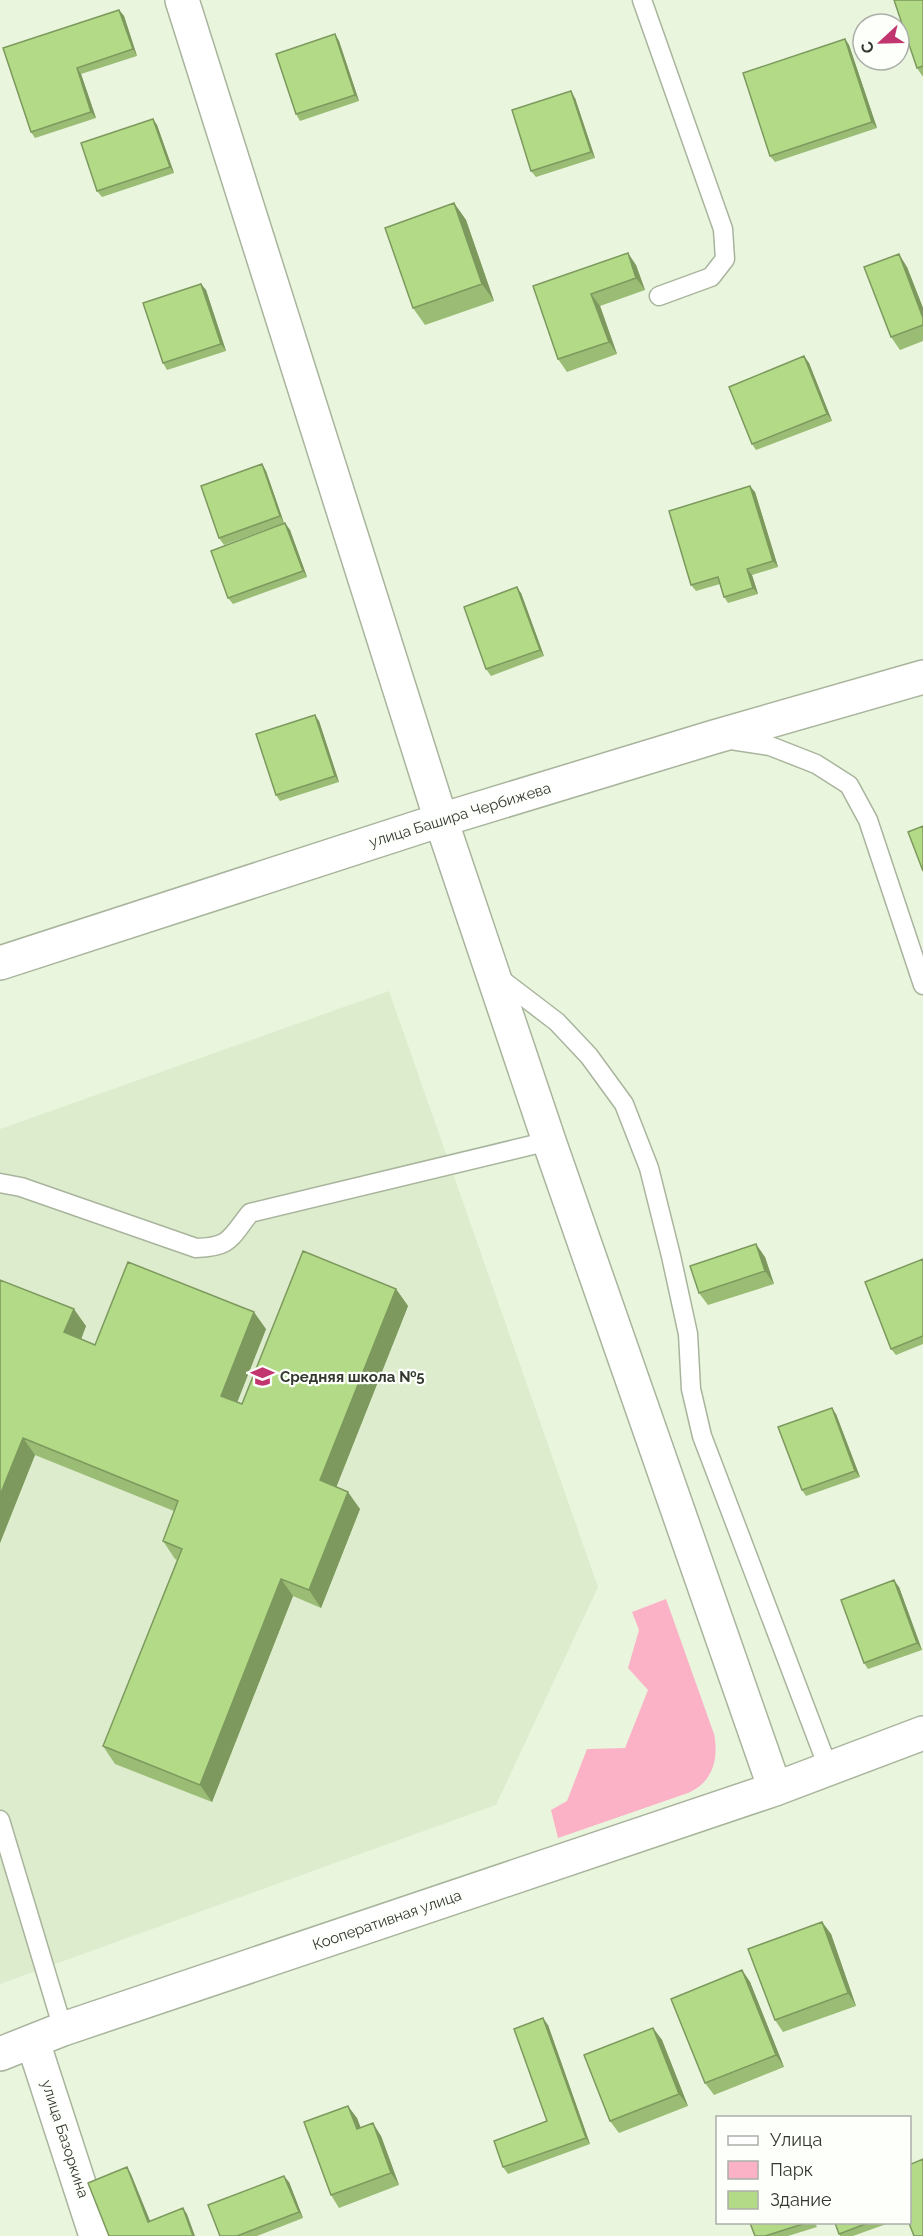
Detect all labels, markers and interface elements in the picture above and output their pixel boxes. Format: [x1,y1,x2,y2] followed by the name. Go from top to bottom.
[851,12,911,72] north arrow
[857,39,878,56] text: С
[367,779,553,851] street label: улица Башира Чербижева
[249,1364,275,1390] school or university icon: Средняя школа №5
[280,1368,425,1386] place label: Средняя школа №5
[310,1886,464,1954] street label: Кооперативная улица
[37,2078,93,2200] street label: улица Базоркина
[716,2116,911,2224] legend
[770,2129,822,2150] text: Улица
[770,2159,813,2180] text: Парк
[770,2189,832,2210] text: Здание

